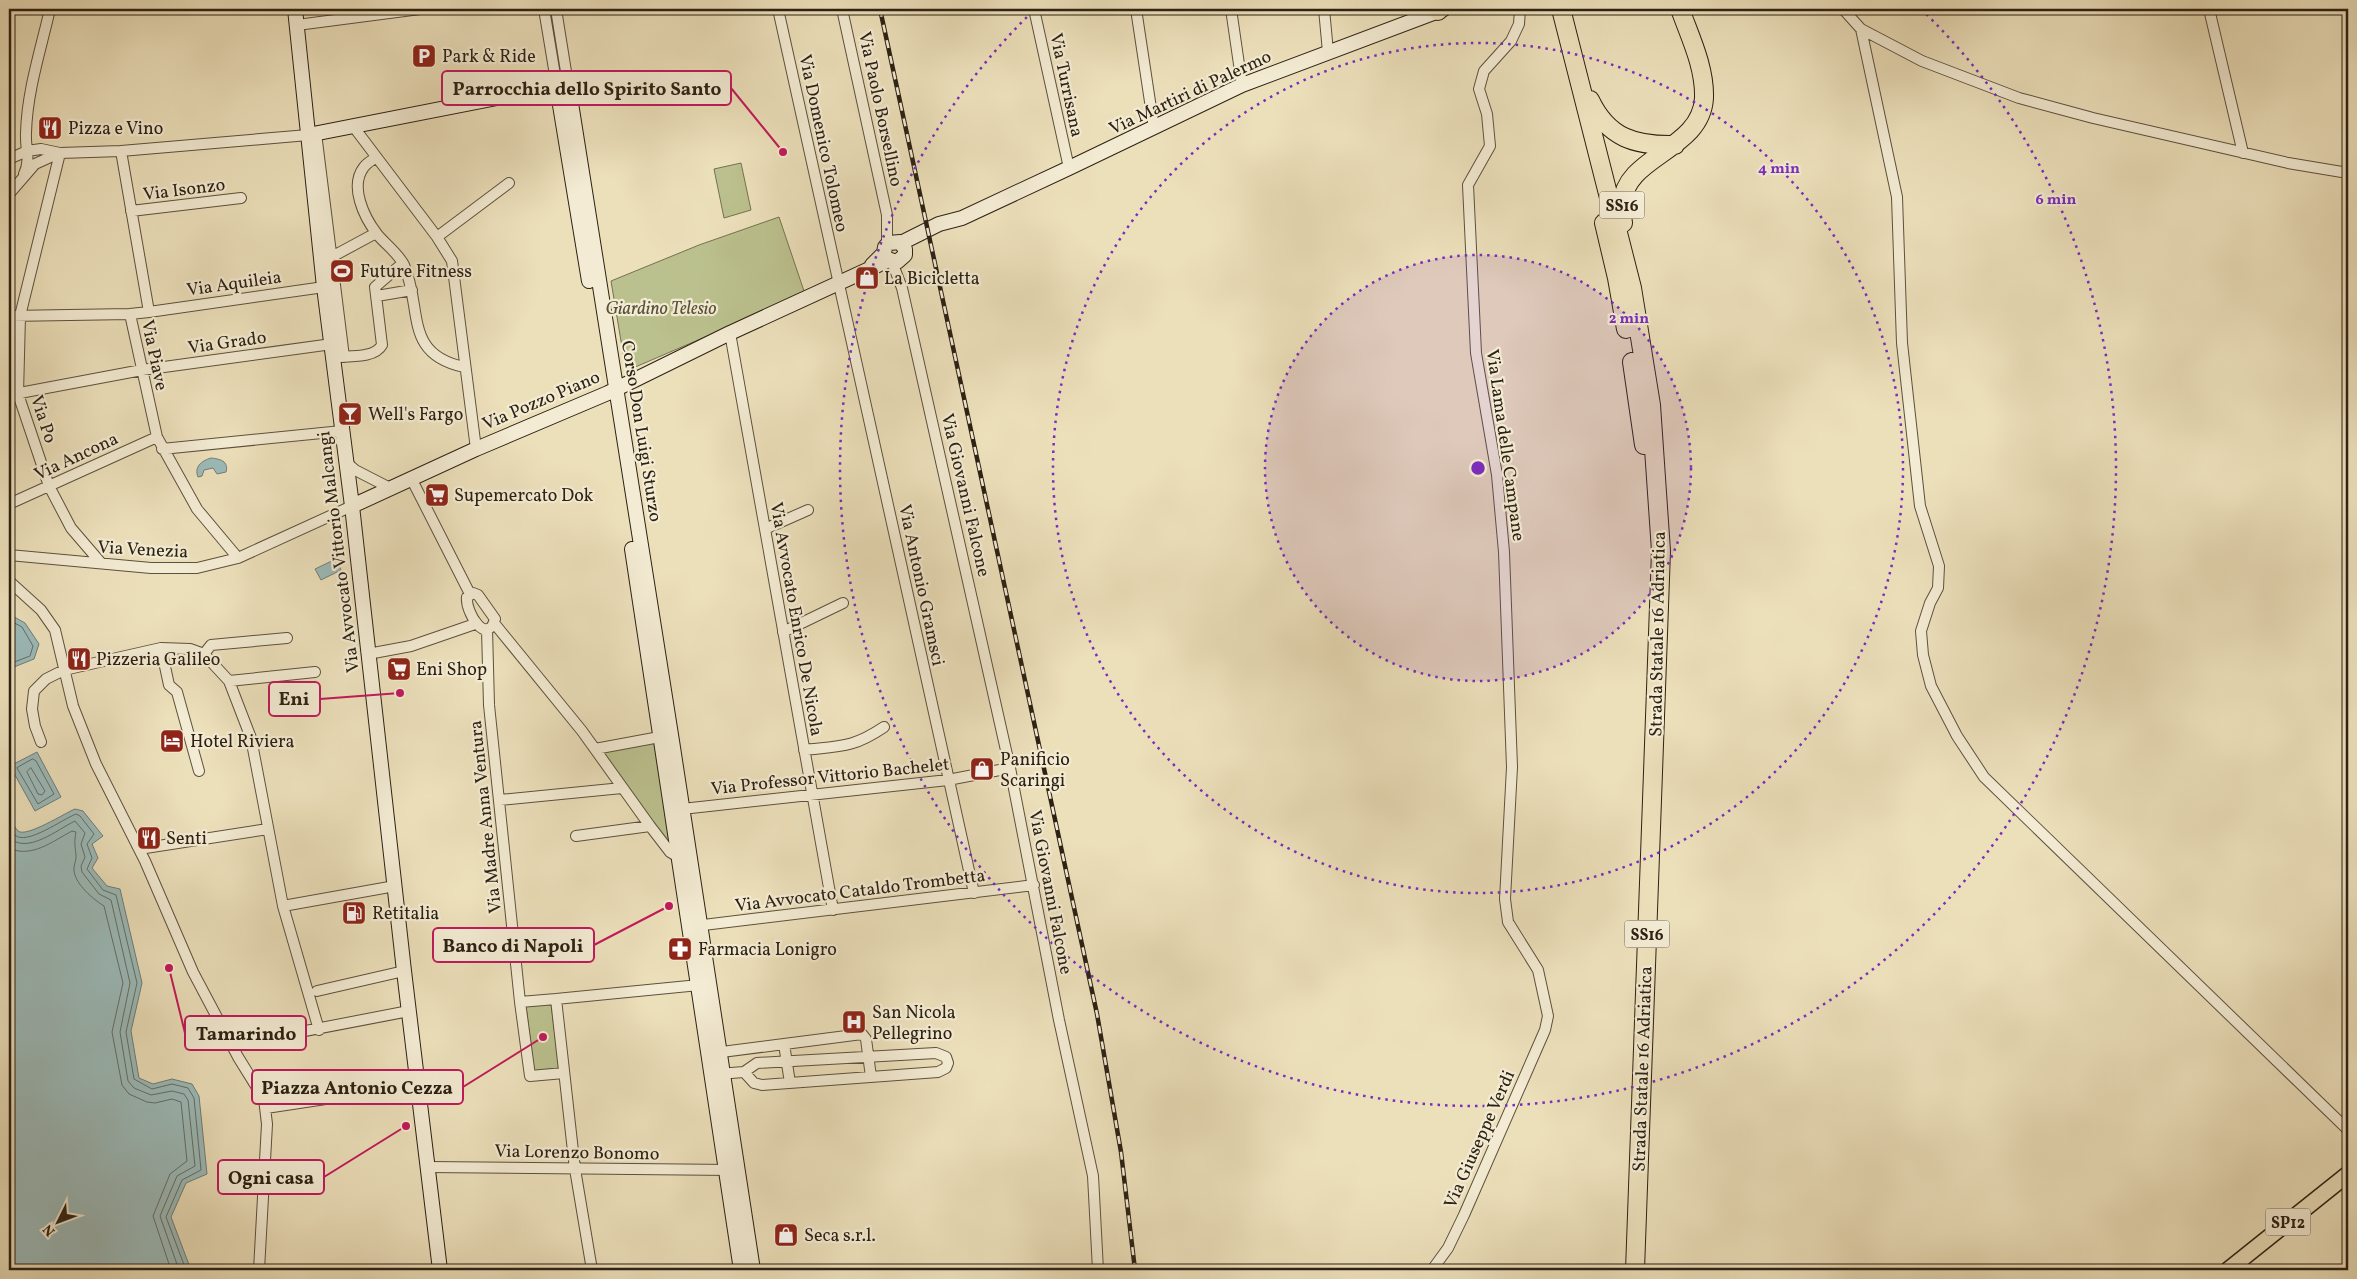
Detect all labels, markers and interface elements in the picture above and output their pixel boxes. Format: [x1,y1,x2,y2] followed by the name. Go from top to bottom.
[851,29,908,189] street label: Via Paolo Borsellino
[1042,31,1089,140] street label: Via Turrisana
[411,43,437,69] parking icon: Park & Ride
[442,45,536,70] place label: Park & Ride
[1105,45,1276,142] street label: Via Martiri di Palermo
[791,52,854,234] street label: Via Domenico Tolomeo
[442,71,731,105] callout: Parrocchia dello Spirito Santo
[453,77,722,103] text: Parrocchia dello Spirito Santo
[37,115,63,141] restaurant icon: Pizza e Vino
[68,117,163,142] place label: Pizza e Vino
[1758,159,1800,180] text: 4 min
[142,173,227,208] street label: Via Isonzo
[2036,190,2077,211] text: 6 min
[1600,192,1644,218] road number: SS16
[329,258,355,284] sports icon: Future Fitness
[360,260,472,285] place label: Future Fitness
[185,265,283,304] street label: Via Aquileia
[854,265,880,291] shop icon: La Bicicletta
[884,267,980,292] place label: La Bicicletta
[606,297,716,322] park label: Giardino Telesio
[1609,309,1649,330] text: 2 min
[134,318,173,393] street label: Via Piave
[186,326,268,361] street label: Via Grado
[614,339,667,524] street label: Corso Don Luigi Sturzo
[1479,348,1530,543] street label: Via Lama delle Campane
[479,365,604,437] street label: Via Pozzo Piano
[23,392,62,447] street label: Via Po
[337,401,363,427] bar icon: Well's Fargo
[368,403,463,428] place label: Well's Fargo
[934,411,995,579] street label: Via Giovanni Falcone
[30,427,123,488] street label: Via Ancona
[312,430,367,674] street label: Via Avvocato Vittorio Malcangi
[1469,459,1487,477] centre of rings
[424,482,450,508] supermarket icon: Supemercato Dok
[454,484,594,509] place label: Supemercato Dok
[763,500,828,738] street label: Via Avvocato Enrico De Nicola
[891,502,950,668] street label: Via Antonio Gramsci
[1644,531,1673,737] street label: Strada Statale 16 Adriatica
[97,536,189,565] street label: Via Venezia
[66,646,92,672] restaurant icon: Pizzeria Galileo
[96,648,220,673] place label: Pizzeria Galileo
[386,656,412,682] supermarket icon: Eni Shop
[416,658,487,683] place label: Eni Shop
[269,682,320,716] callout: Eni
[278,687,310,713] text: Eni
[464,719,509,915] street label: Via Madre Anna Ventura
[159,728,185,754] hotel icon: Hotel Riviera
[190,730,295,755] place label: Hotel Riviera
[1000,748,1070,794] place label: Panificio Scaringi
[710,753,951,802] street label: Via Professor Vittorio Bachelet
[969,756,995,782] shop icon: Panificio Scaringi
[1021,808,1078,977] street label: Via Giovanni Falcone
[136,825,162,851] restaurant icon: Senti
[166,827,207,852] place label: Senti
[734,864,987,919] street label: Via Avvocato Cataldo Trombetta
[341,900,367,926] fuel station icon: Retitalia
[372,902,439,927] place label: Retitalia
[1624,921,1670,948] road number: SS16
[433,928,594,962] callout: Banco di Napoli
[442,934,584,960] text: Banco di Napoli
[667,936,693,962] pharmacy icon: Farmacia Lonigro
[698,938,837,963] place label: Farmacia Lonigro
[1627,966,1660,1172] street label: Strada Statale 16 Adriatica
[872,1001,956,1047] place label: San Nicola Pellegrino
[841,1009,867,1035] hospital icon: San Nicola Pellegrino
[185,1016,306,1050] callout: Tamarindo
[196,1022,296,1048] text: Tamarindo
[1439,1067,1522,1213] street label: Via Giuseppe Verdi
[252,1070,463,1104] callout: Piazza Antonio Cezza
[261,1076,453,1102] text: Piazza Antonio Cezza
[494,1140,660,1167] street label: Via Lorenzo Bonomo
[218,1160,324,1194] callout: Ogni casa
[228,1166,314,1192] text: Ogni casa
[32,1196,82,1246] north arrow
[2266,1208,2310,1236] road number: SP12
[39,1220,60,1240] text: N
[773,1222,799,1248] shop icon: Seca s.r.l.
[804,1224,876,1249] place label: Seca s.r.l.

